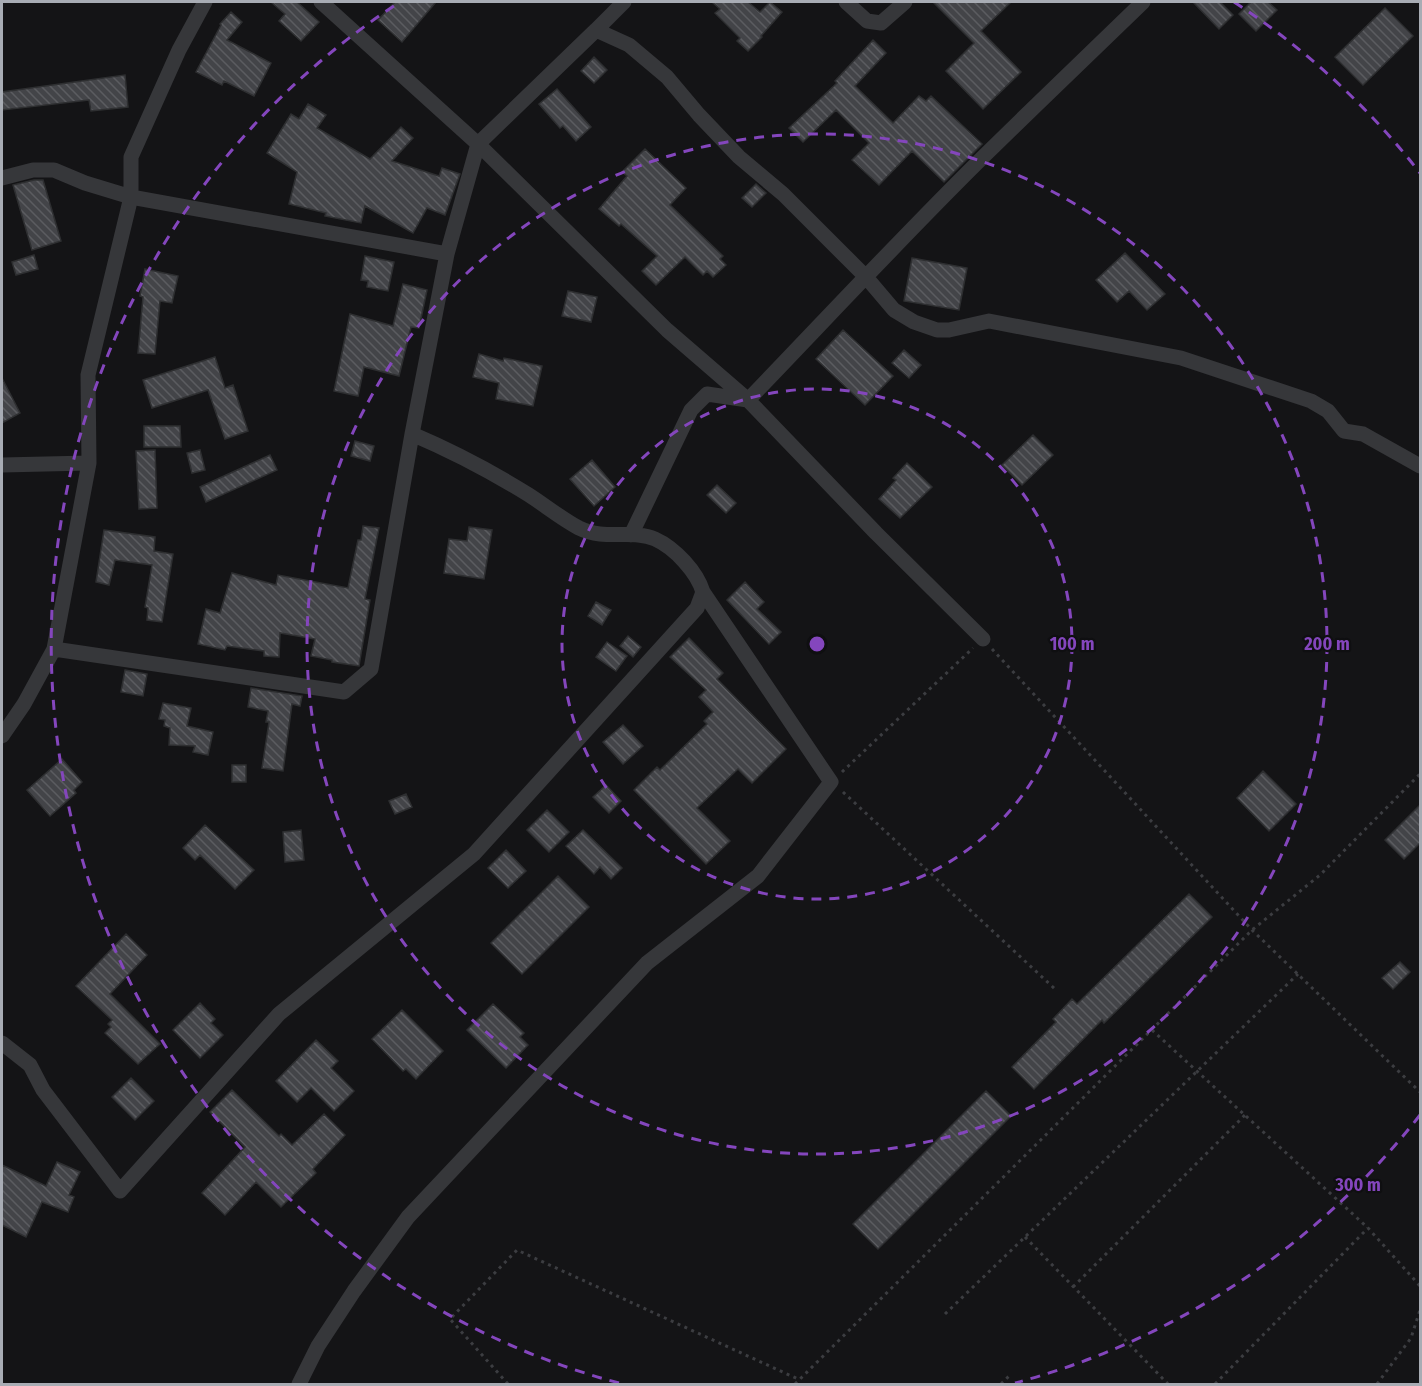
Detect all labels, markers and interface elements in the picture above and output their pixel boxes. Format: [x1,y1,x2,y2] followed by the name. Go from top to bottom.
[1050,633,1094,655] text: 100 m
[1303,633,1350,655] text: 200 m
[807,634,827,654] centre of rings
[1334,1174,1381,1196] text: 300 m

